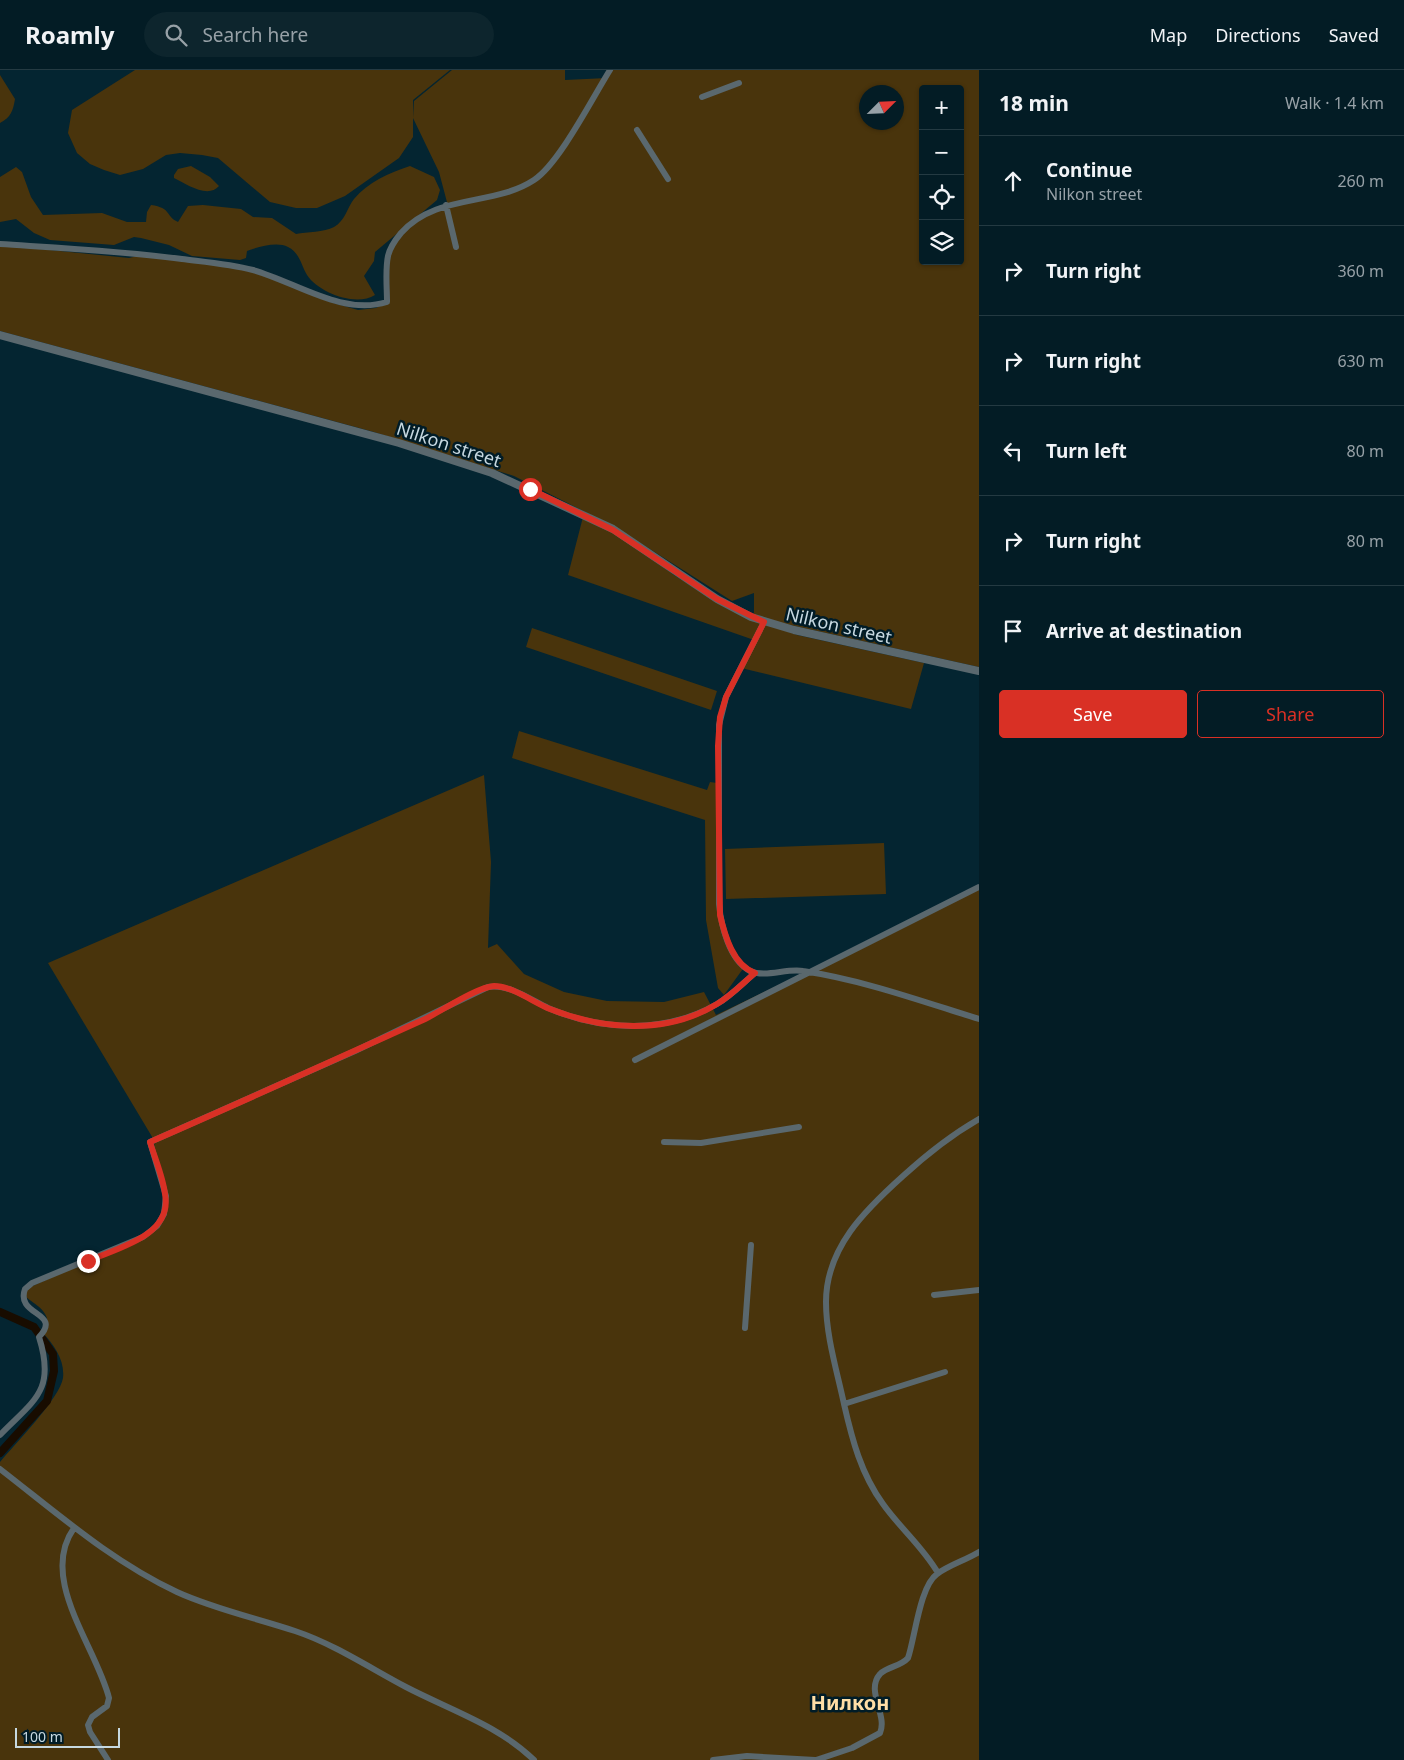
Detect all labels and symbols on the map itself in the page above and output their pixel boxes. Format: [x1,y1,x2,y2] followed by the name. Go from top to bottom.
[859,85,904,130] north arrow
[394,416,505,472] street label: Nilkon street
[519,478,542,501] route start
[784,601,895,649] street label: Nilkon street
[77,1250,100,1273] route end
[811,1689,889,1716] district label: Нилкон
[15,1725,120,1748] scale bar

